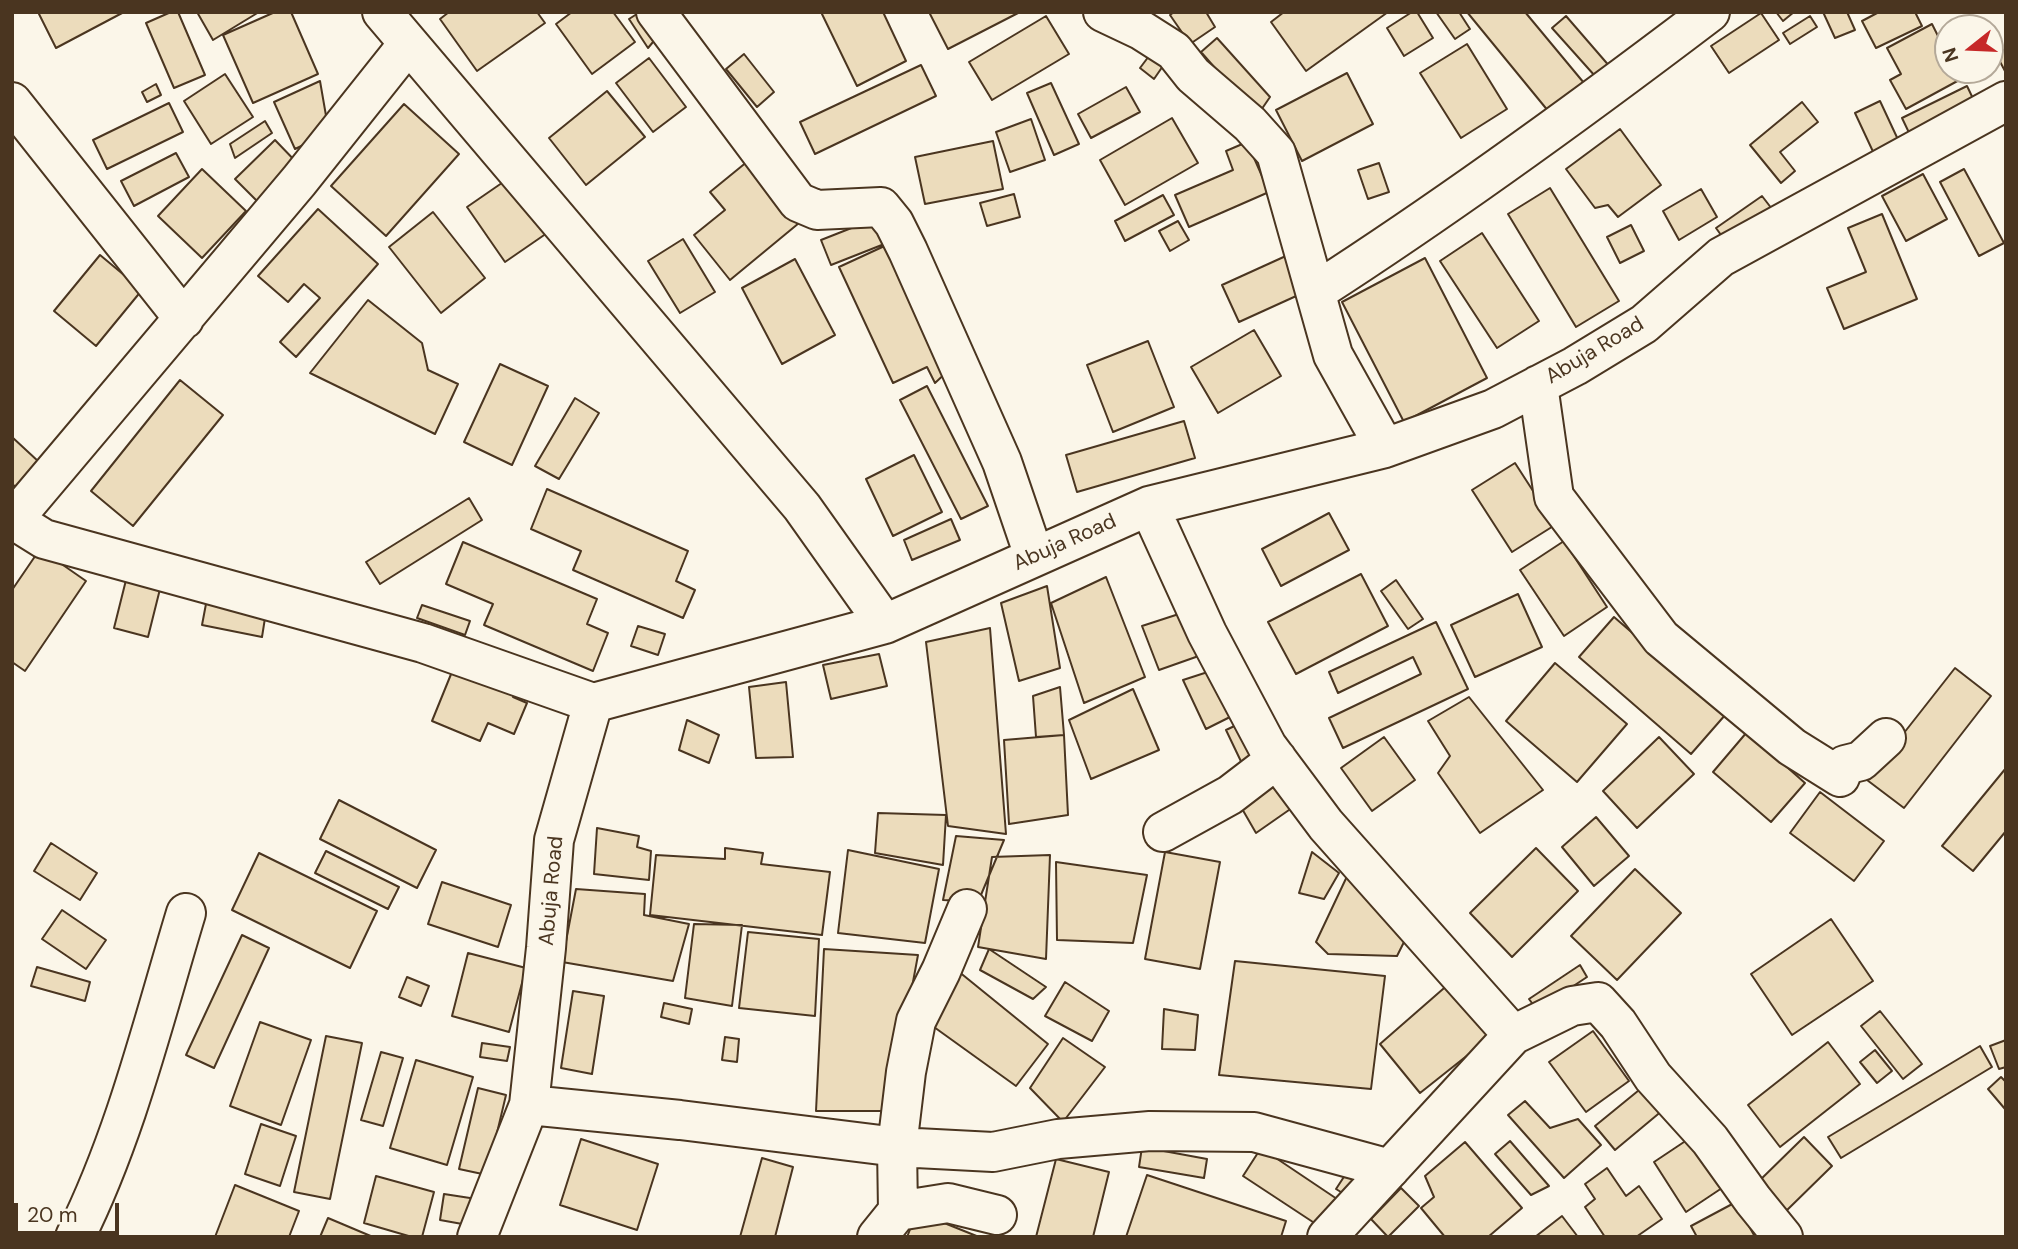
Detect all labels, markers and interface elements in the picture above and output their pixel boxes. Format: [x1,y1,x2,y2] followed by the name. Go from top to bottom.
[1934,14,2004,84] north arrow
[1936,45,1964,65] text: N
[1541,312,1649,390] street label: Abuja Road
[1010,509,1120,577] street label: Abuja Road
[535,835,569,947] street label: Abuja Road
[18,1190,122,1234] scale bar
[27,1201,78,1229] text: 20 m

